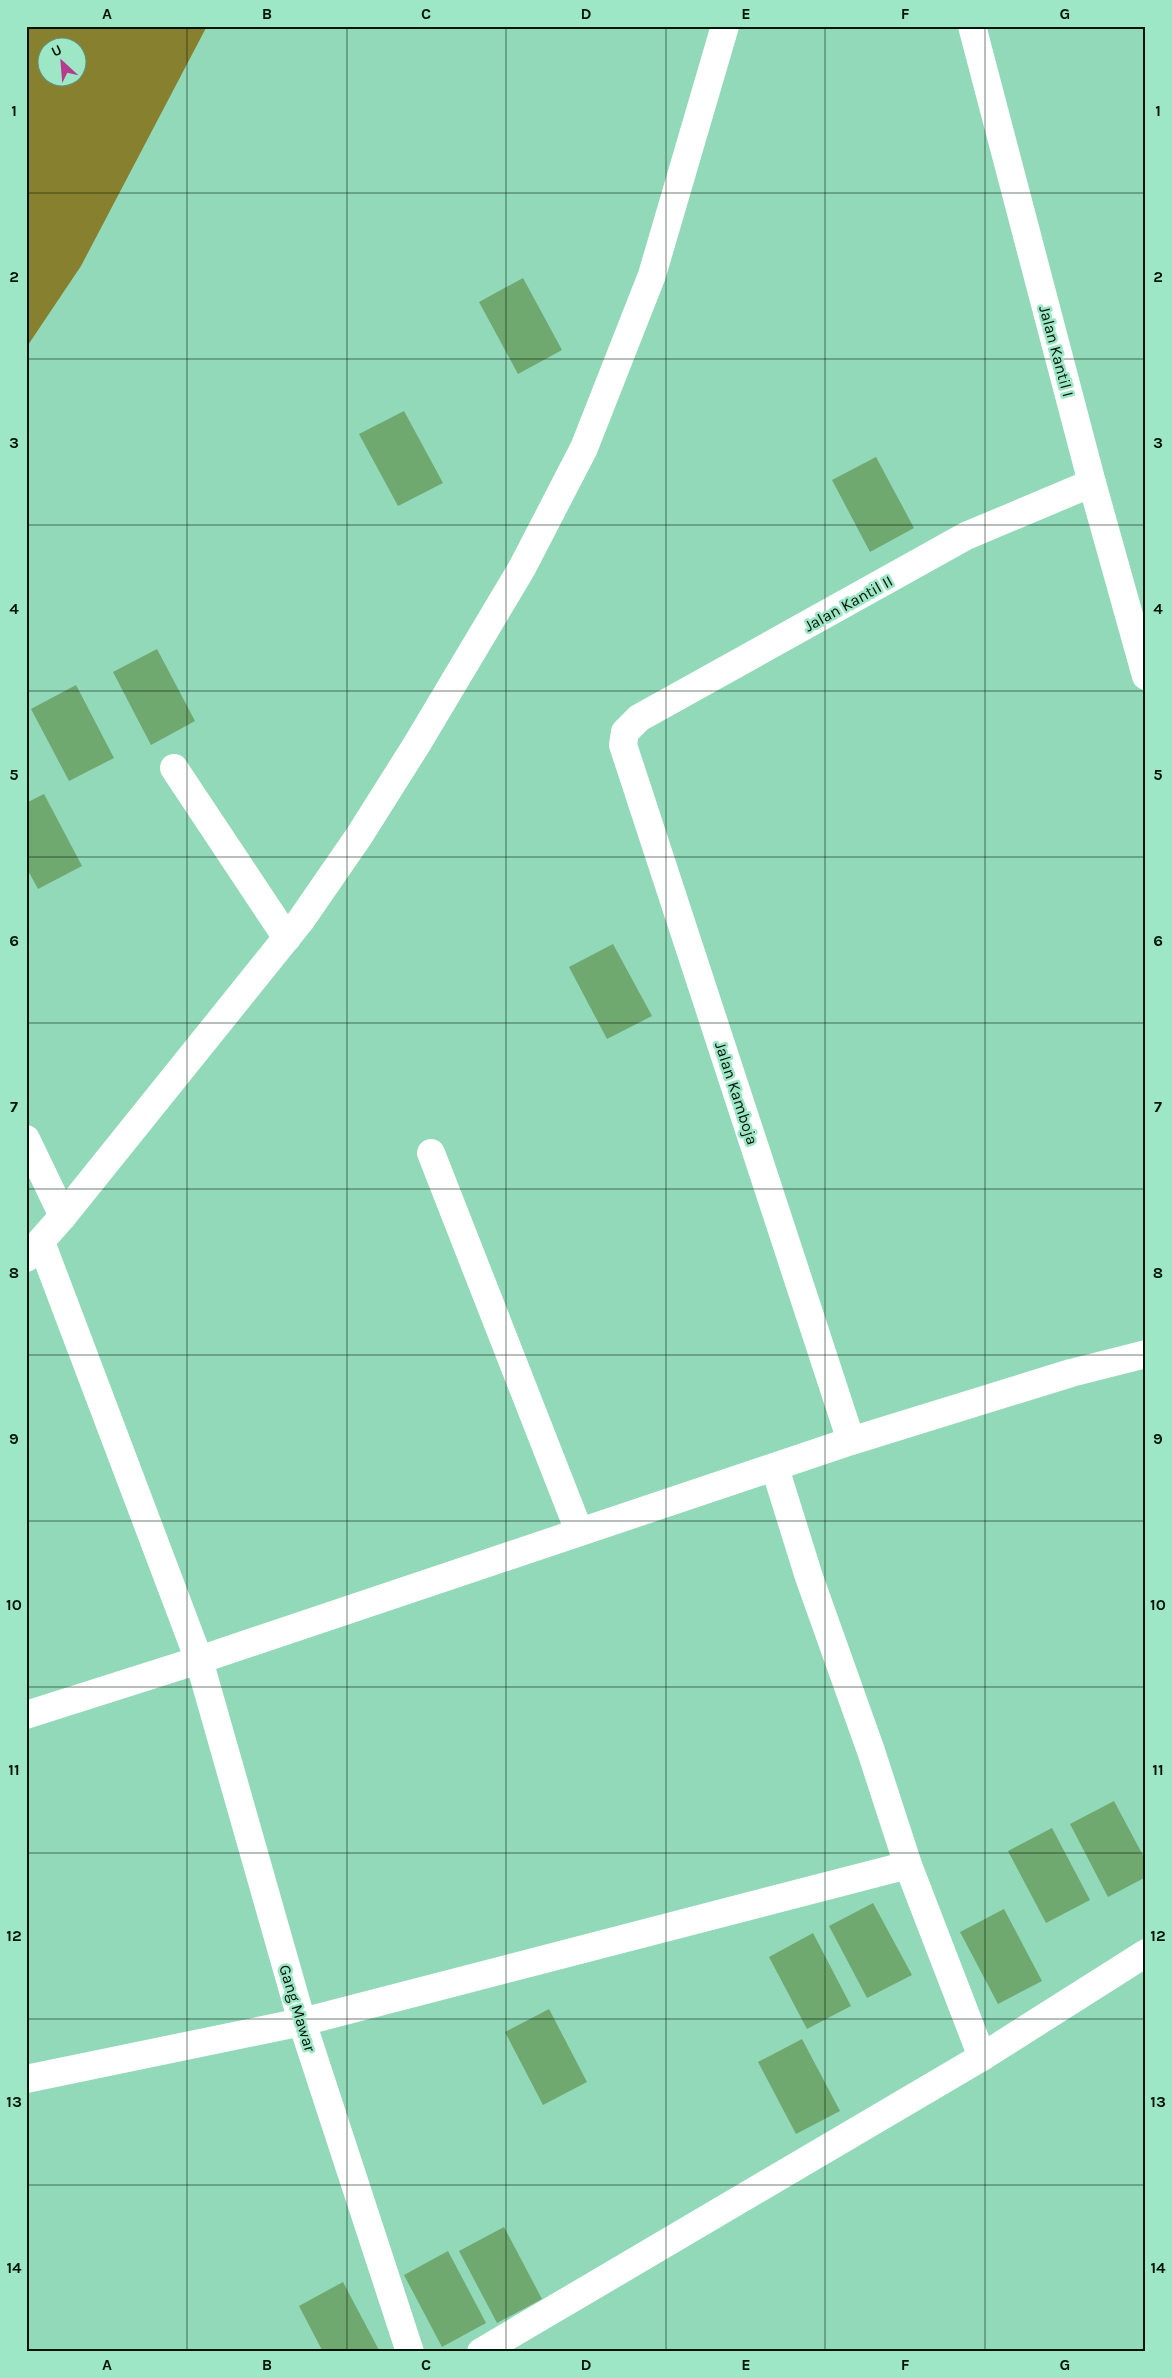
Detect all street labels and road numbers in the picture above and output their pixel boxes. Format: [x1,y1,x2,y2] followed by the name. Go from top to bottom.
[1035,303,1078,399] street label: Jalan Kantil I
[801,571,896,636] street label: Jalan Kantil II
[711,1039,762,1147] street label: Jalan Kamboja
[275,1962,320,2054] street label: Gang Mawar

